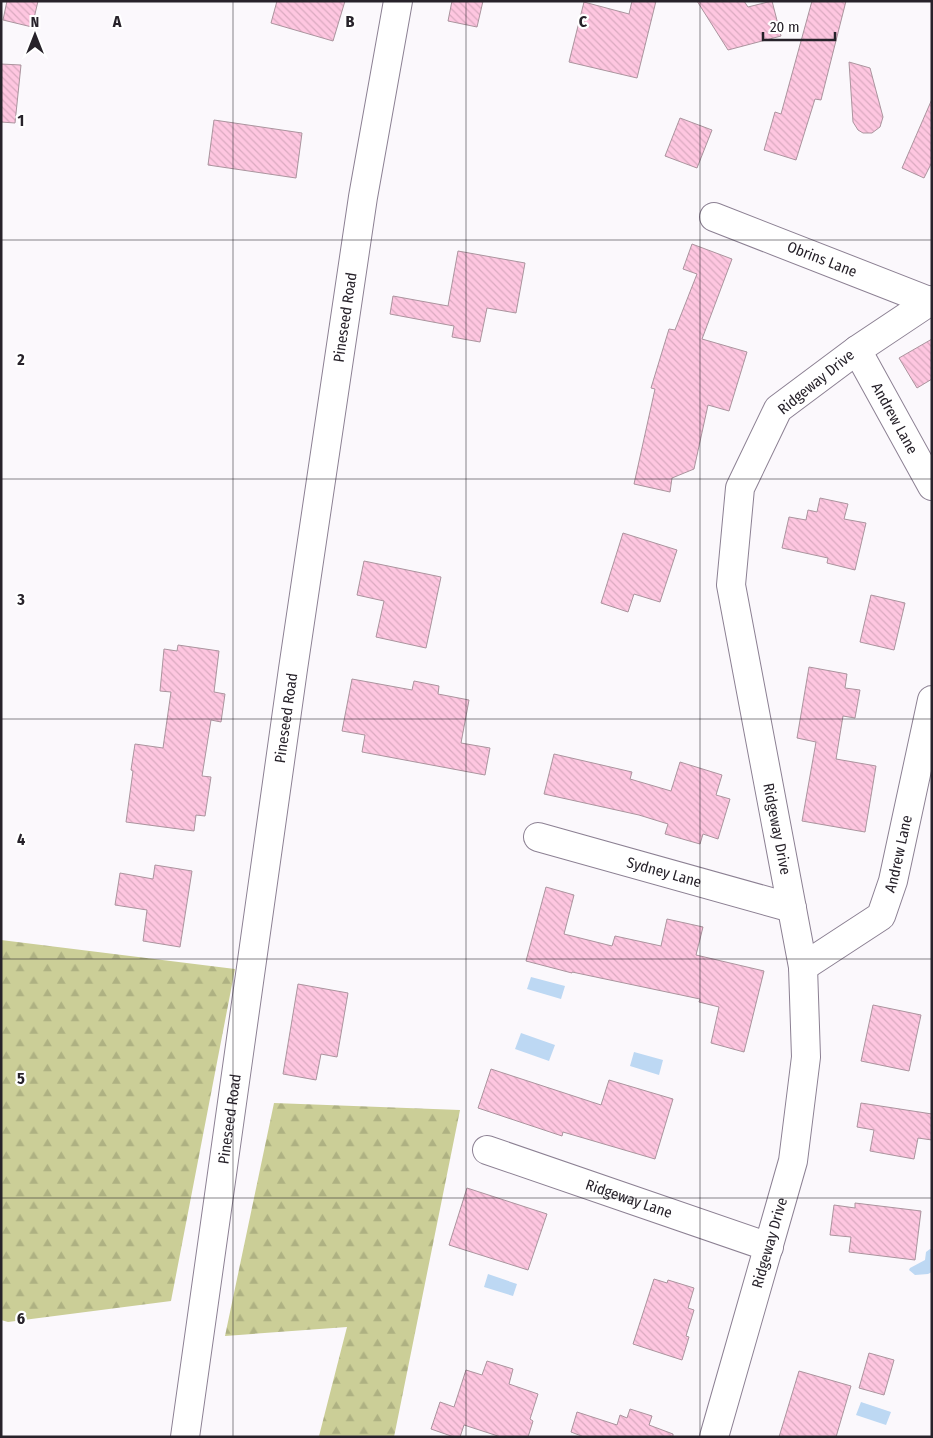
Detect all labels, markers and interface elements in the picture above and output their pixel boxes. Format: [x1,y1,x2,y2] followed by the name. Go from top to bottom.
[10,10,60,60] north arrow
[763,10,836,42] scale bar
[112,12,122,31] text: A
[346,12,355,31] text: B
[579,12,588,31] text: C
[31,14,39,31] text: N
[770,18,800,36] text: 20 m
[18,111,24,130] text: 1
[785,237,860,281] street label: Obrins Lane
[330,271,361,364] street label: Pineseed Road
[774,346,858,418] street label: Ridgeway Drive
[16,350,25,369] text: 2
[868,380,922,457] street label: Andrew Lane
[16,590,25,609] text: 3
[271,672,301,764] street label: Pineseed Road
[759,782,795,876] street label: Ridgeway Drive
[881,813,916,895] street label: Andrew Lane
[17,830,25,849] text: 4
[625,853,704,891] street label: Sydney Lane
[17,1069,25,1088] text: 5
[214,1073,245,1165] street label: Pineseed Road
[583,1176,675,1222] street label: Ridgeway Lane
[748,1196,791,1290] street label: Ridgeway Drive
[17,1309,25,1328] text: 6

